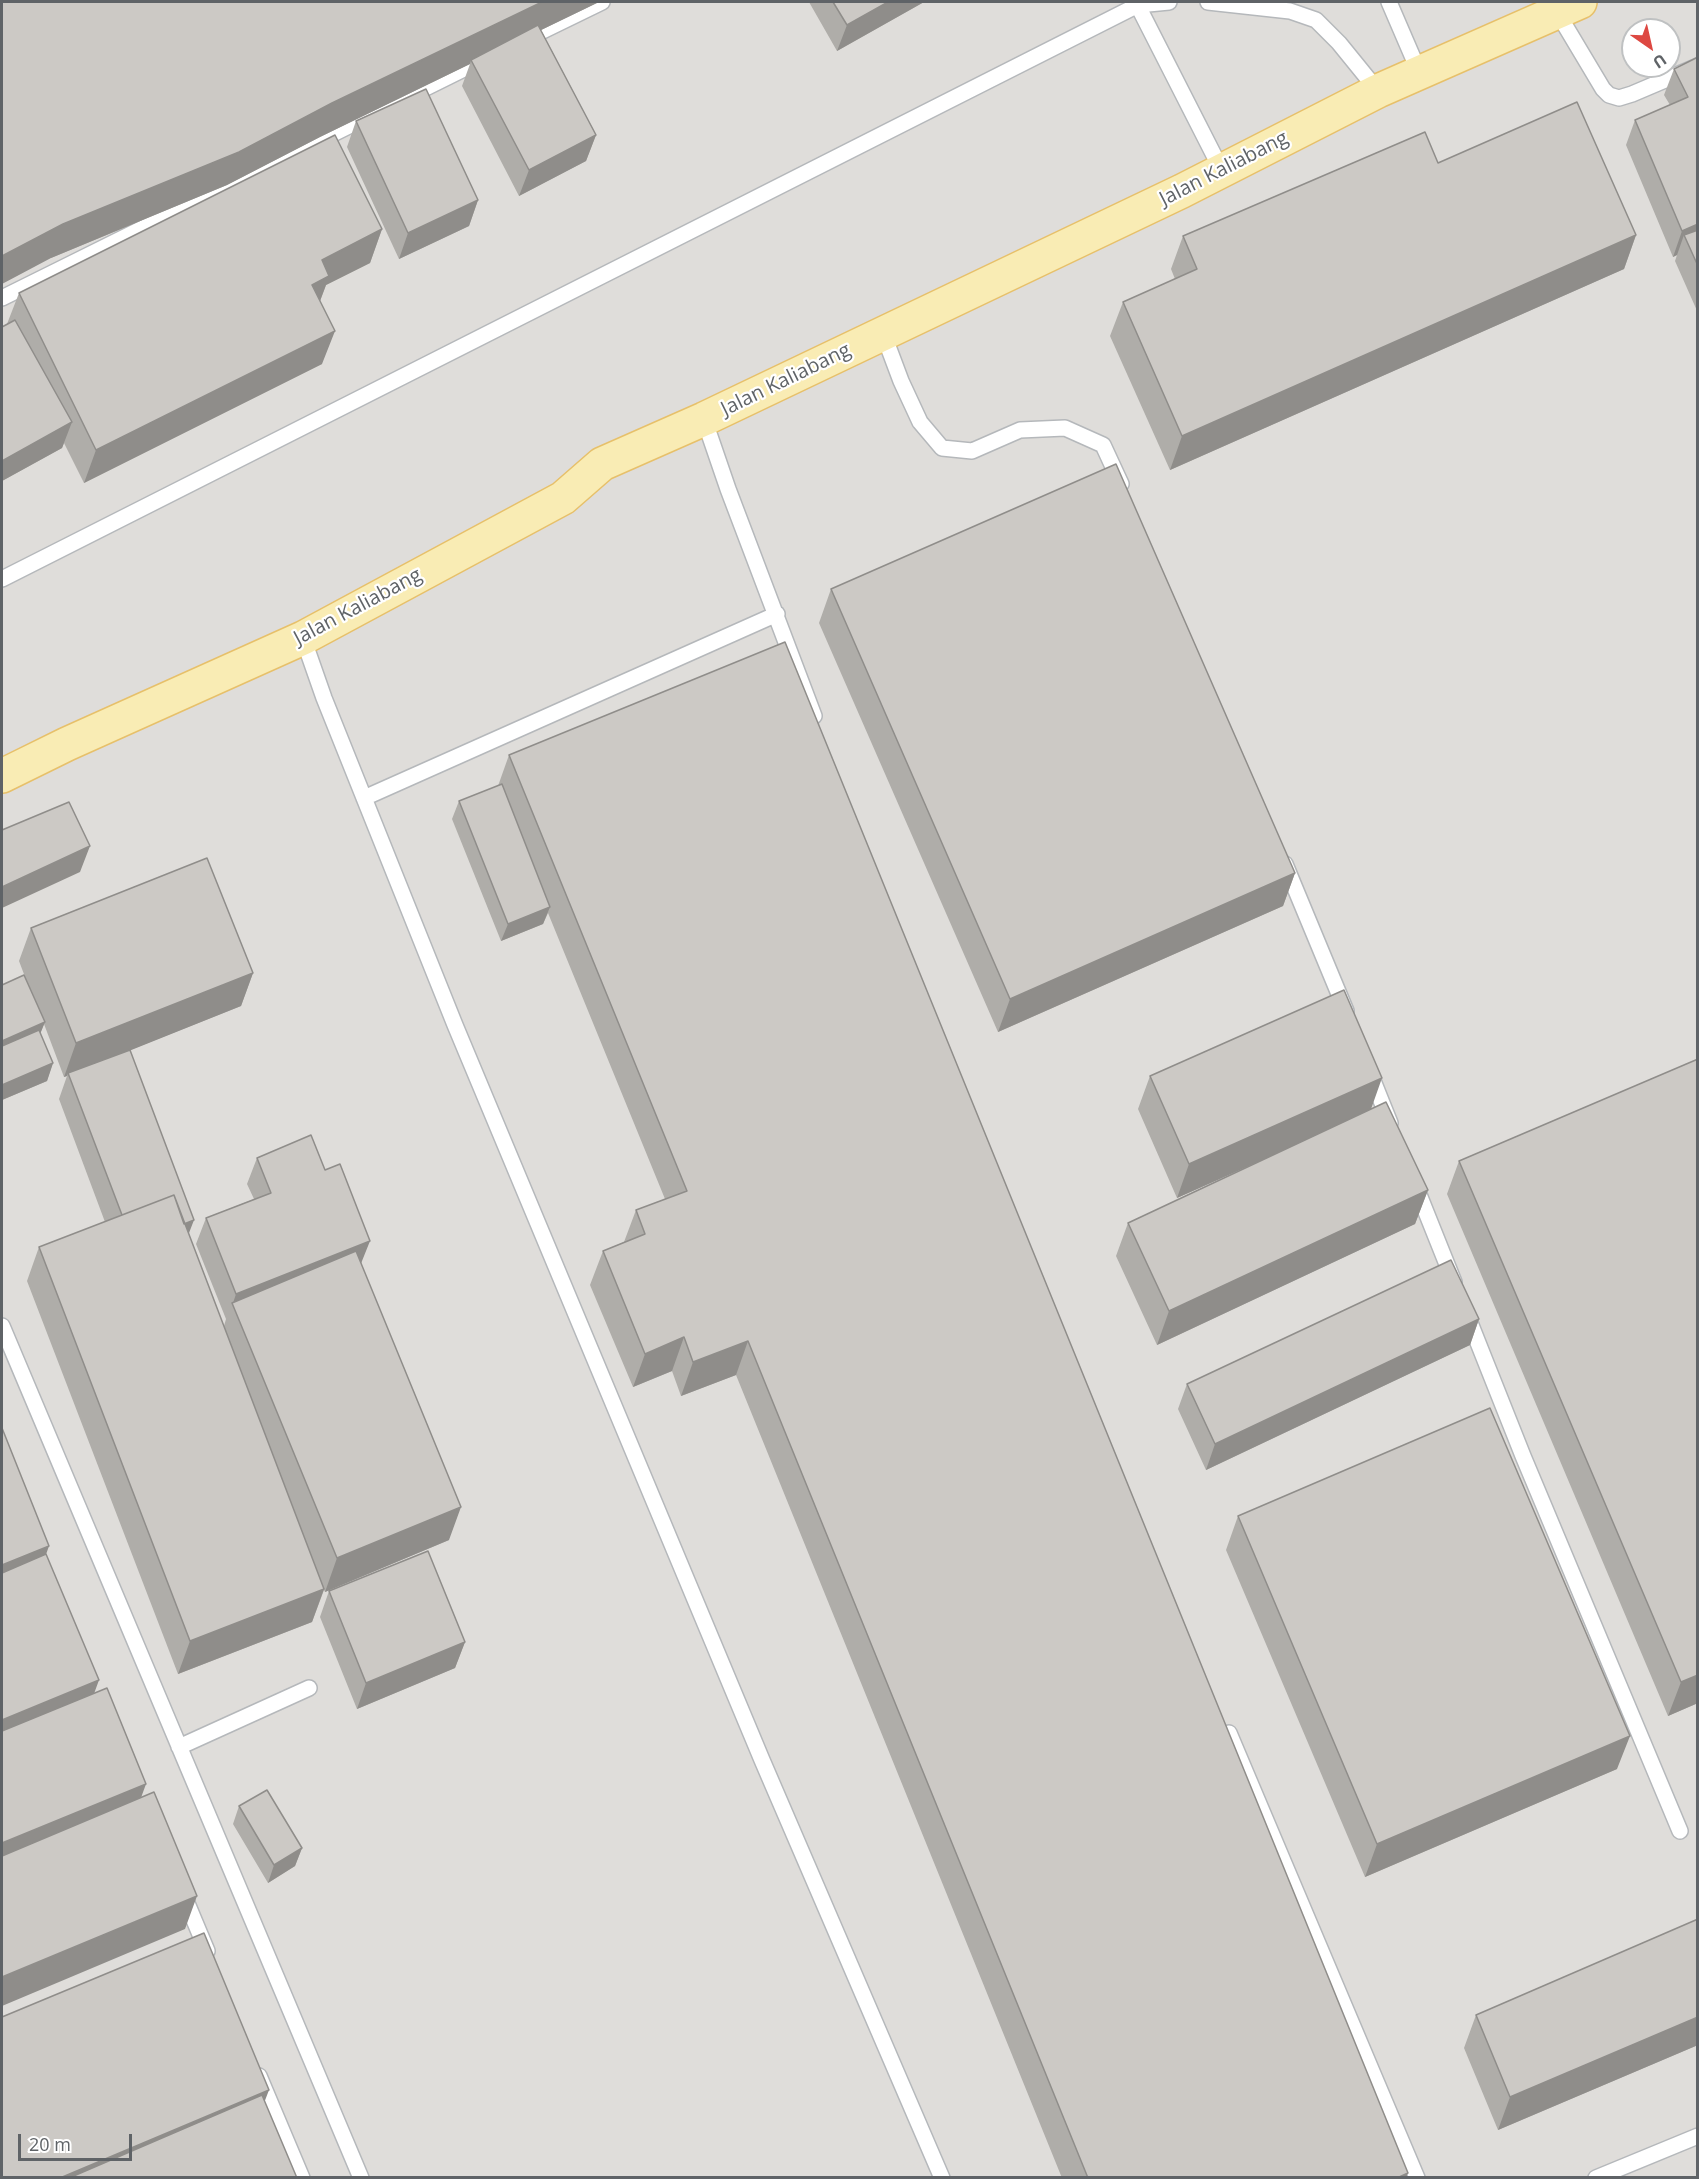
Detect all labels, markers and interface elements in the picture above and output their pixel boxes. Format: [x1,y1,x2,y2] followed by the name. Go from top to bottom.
[1621,18,1681,78] north arrow
[1649,49,1671,74] text: U
[1156,126,1292,212] street label: Jalan Kaliabang
[717,338,855,422] street label: Jalan Kaliabang
[290,563,426,651] street label: Jalan Kaliabang
[21,2122,135,2160] scale bar
[29,2132,71,2156] text: 20 m

